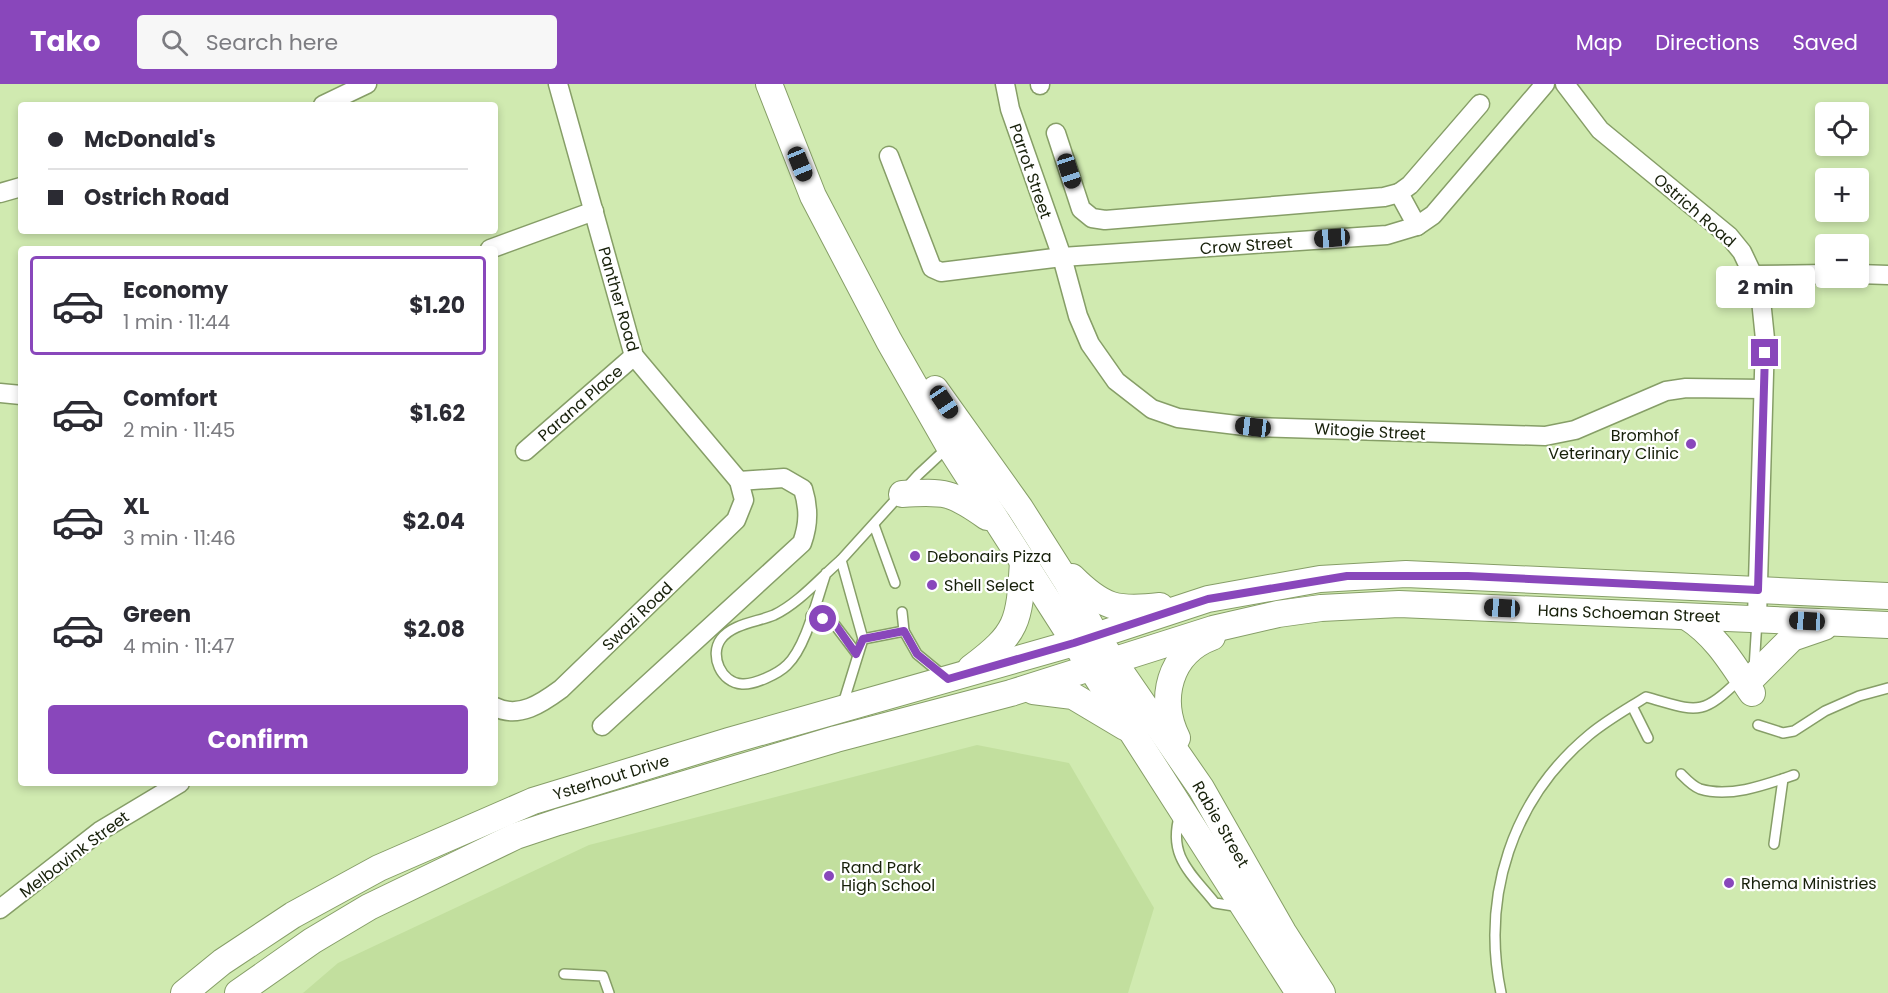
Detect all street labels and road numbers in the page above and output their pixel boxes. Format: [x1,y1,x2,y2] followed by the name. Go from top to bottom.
[1004,121,1058,222] street label: Parrot Street
[1648,168,1741,253] street label: Ostrich Road
[1199,231,1293,260] street label: Crow Street
[593,244,644,354] street label: Panther Road
[533,360,628,447] street label: Parana Place
[1314,417,1426,446] street label: Witogie Street
[597,577,678,656] street label: Swazi Road
[1537,599,1721,628] street label: Hans Schoeman Street
[550,749,672,806] street label: Ysterhout Drive
[1187,777,1255,872] street label: Rabie Street
[15,805,134,903] street label: Melbavink Street

